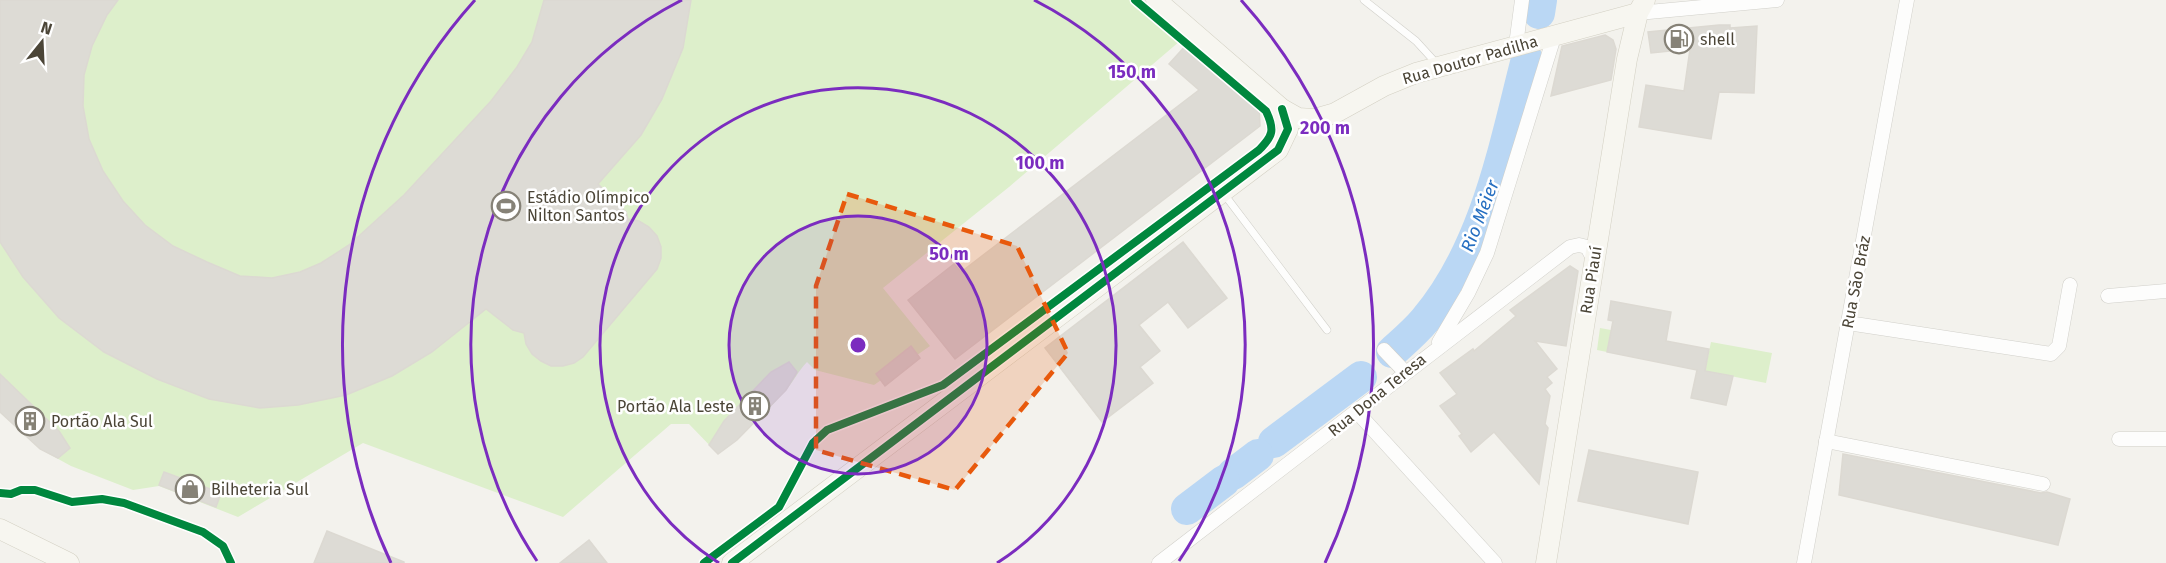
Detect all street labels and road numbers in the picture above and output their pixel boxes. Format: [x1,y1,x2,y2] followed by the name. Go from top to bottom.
[1400,32,1540,88] street label: Rua Doutor Padilha
[1838,234,1874,330] street label: Rua São Bráz
[1576,244,1606,315] street label: Rua Piauí
[1324,350,1430,440] street label: Rua Dona Teresa

